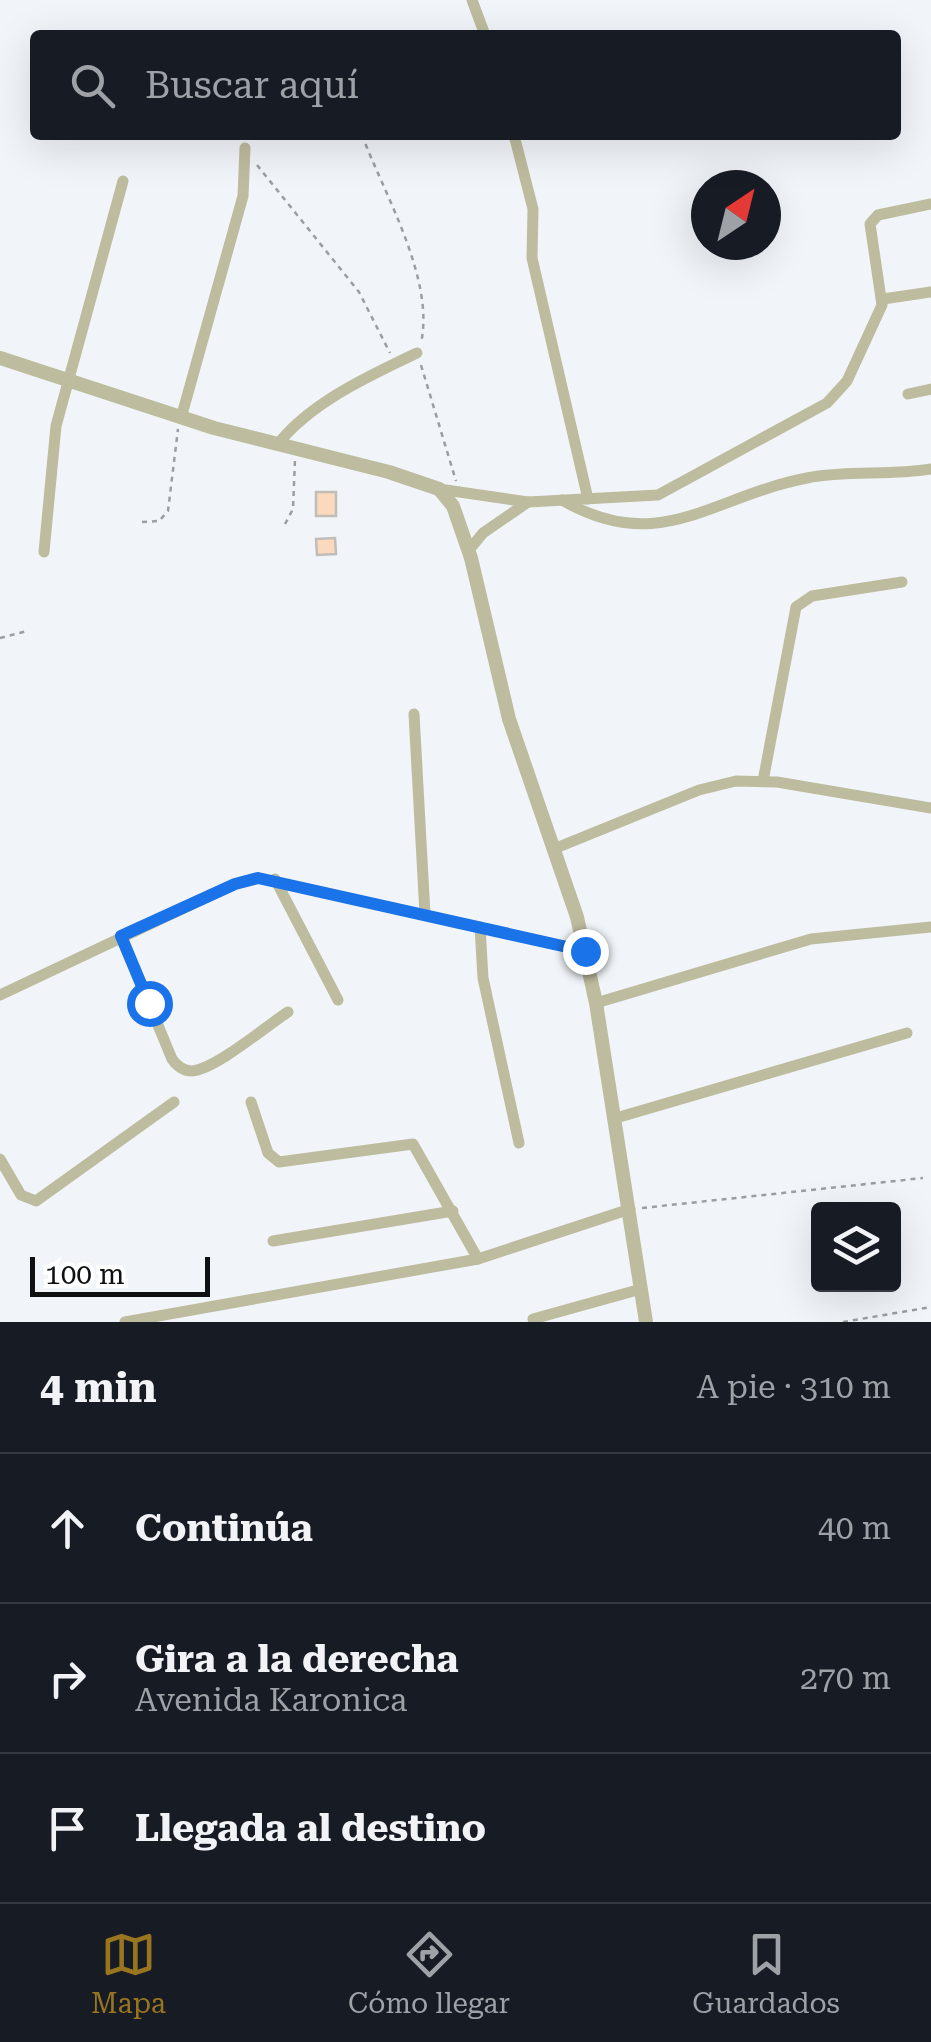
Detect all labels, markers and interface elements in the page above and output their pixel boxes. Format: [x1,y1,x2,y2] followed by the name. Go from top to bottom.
[30,30,901,140] search box
[65,58,120,113] icon: search
[145,63,359,107] text: Buscar aquí
[691,170,781,260] north arrow
[563,929,609,975] route end
[127,981,173,1027] route start
[811,1202,901,1292] map controls
[811,1202,901,1292] button: layers
[30,1252,210,1296] scale bar
[45,1258,125,1291] text: 100 m
[40,1363,157,1412] text: 4 min
[697,1368,891,1406] text: A pie · 310 m
[40,1501,95,1556] icon: ahead
[135,1506,313,1550] text: Continúa
[818,1509,891,1547] text: 40 m
[135,1637,459,1681] text: Gira a la derecha
[40,1651,95,1706] icon: right
[800,1659,891,1697] text: 270 m
[135,1681,407,1719] text: Avenida Karonica
[40,1801,95,1856] icon: arrive
[135,1806,486,1850] text: Llegada al destino
[91,1927,166,2020] tab: Mapa
[348,1927,510,2020] tab: Cómo llegar
[692,1927,840,2020] tab: Guardados

